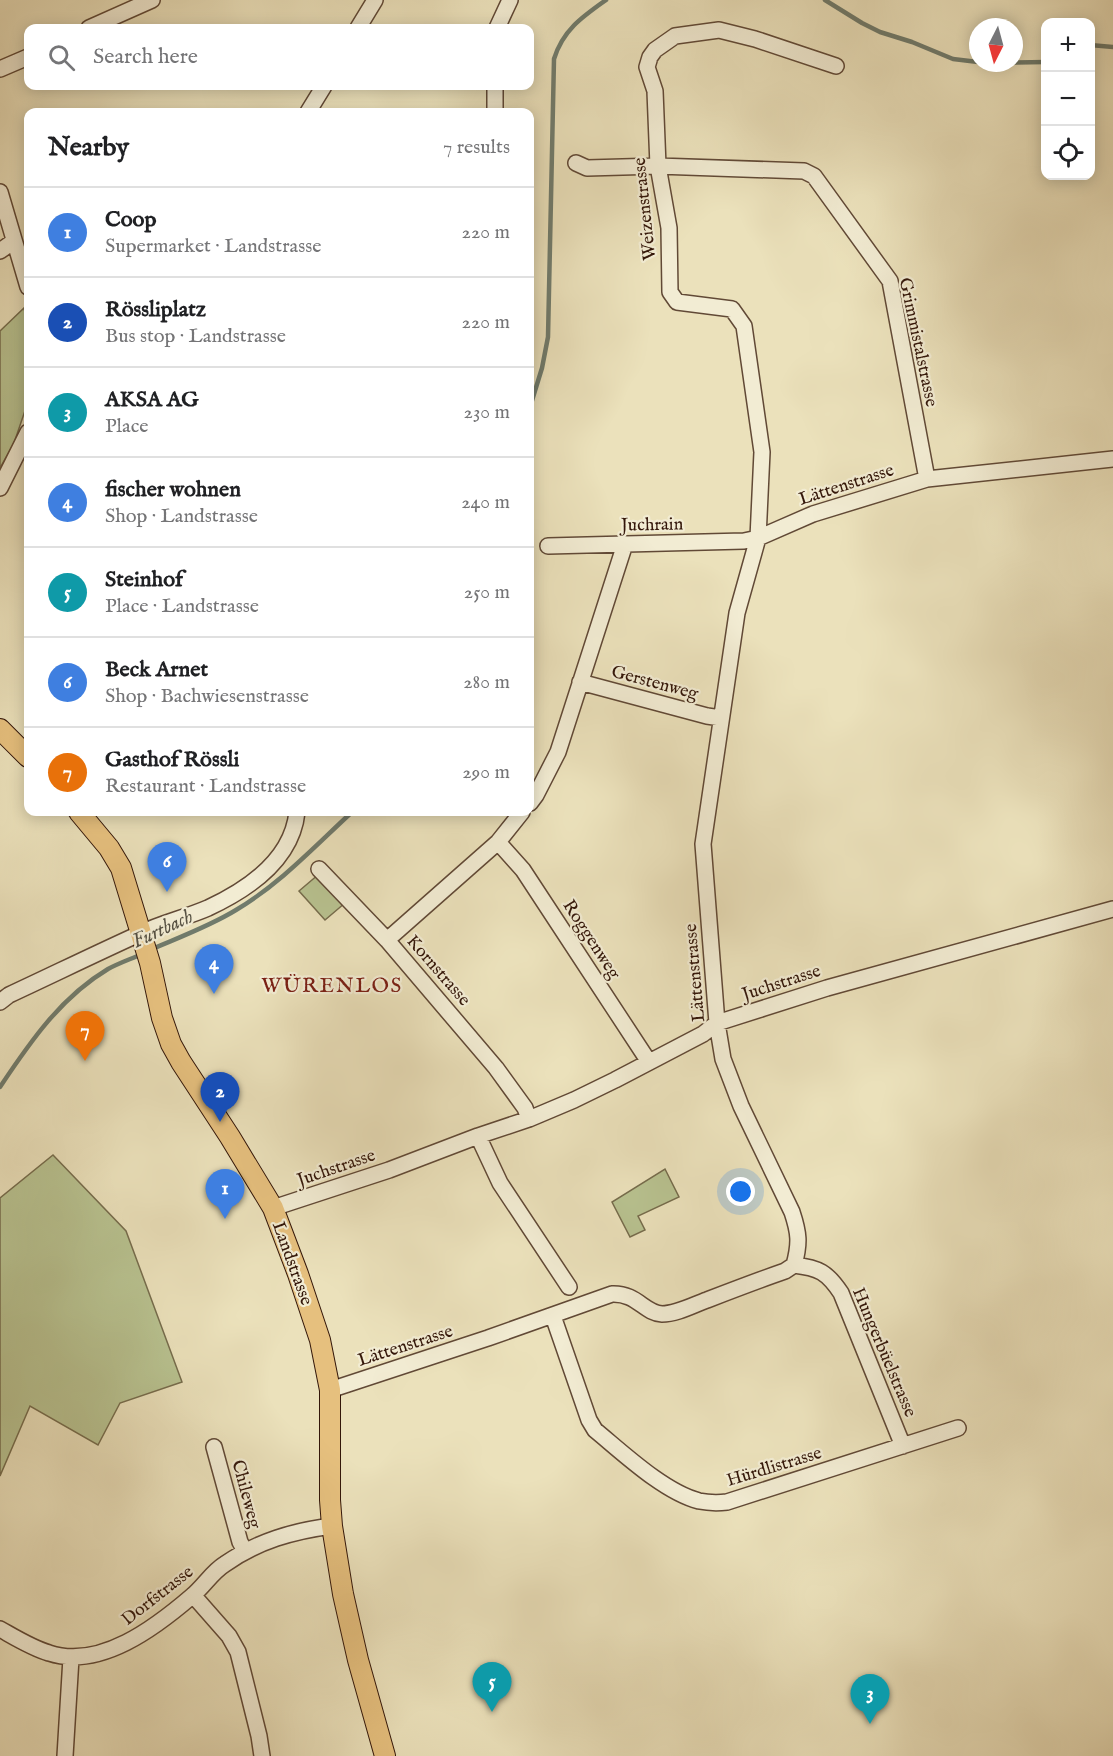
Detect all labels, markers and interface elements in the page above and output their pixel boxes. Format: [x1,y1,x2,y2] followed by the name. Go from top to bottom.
[969,18,1023,72] north arrow
[1041,18,1095,180] map controls
[1041,18,1095,72] button: +
[24,24,534,90] search box
[45,41,78,74] icon: search
[93,43,198,71] text: Search here
[1041,72,1095,126] button: −
[1041,126,1095,180] button: locate
[48,131,129,164] text: Nearby
[443,135,510,160] text: 7 results
[629,156,662,261] street label: Weizenstrasse
[105,206,156,234] text: Coop
[64,220,71,245] text: 1
[462,220,510,245] text: 220 m
[105,234,321,259] text: Supermarket · Landstrasse
[893,276,942,409] street label: Grimmistalstrasse
[105,296,206,324] text: Rössliplatz
[63,310,72,335] text: 2
[462,310,510,335] text: 220 m
[105,324,286,349] text: Bus stop · Landstrasse
[105,386,199,414] text: AKSA AG
[64,400,71,425] text: 3
[464,400,510,425] text: 230 m
[105,414,148,439] text: Place
[796,459,897,512] street label: Lättenstrasse
[105,476,241,504] text: fischer wohnen
[63,490,72,515] text: 4
[461,490,510,515] text: 240 m
[105,504,258,529] text: Shop · Landstrasse
[619,513,684,538] street label: Juchrain
[105,566,183,594] text: Steinhof
[64,580,71,605] text: 5
[464,580,510,605] text: 250 m
[105,594,259,619] text: Place · Landstrasse
[105,656,208,684] text: Beck Arnet
[609,661,701,706] street label: Gerstenweg
[63,670,72,695] text: 6
[463,670,510,695] text: 280 m
[105,684,309,709] text: Shop · Bachwiesenstrasse
[105,746,239,774] text: Gasthof Rössli
[63,760,72,785] text: 7
[462,760,510,785] text: 290 m
[105,774,306,799] text: Restaurant · Landstrasse
[148,842,186,892] pin: 6
[557,896,625,984] street label: Roggenweg
[128,904,198,954] water label: Furtbach
[680,923,711,1023] street label: Lättenstrasse
[401,931,475,1011] street label: Kornstrasse
[194,944,234,994] pin: 4
[737,960,824,1008] street label: Juchstrasse
[261,973,403,1000] district label: WÜRENLOS
[66,1012,104,1061] pin: 7
[200,1072,240,1122] pin: 2
[292,1144,379,1193] street label: Juchstrasse
[206,1170,244,1219] pin: 1
[726,1177,755,1206] your location
[266,1218,317,1309] street label: Landstrasse
[846,1284,921,1421] street label: Hungerbüelstrasse
[355,1320,456,1373] street label: Lättenstrasse
[724,1442,825,1493] street label: Hürdlistrasse
[225,1458,266,1531] street label: Chileweg
[117,1561,199,1631] street label: Dorfstrasse
[472,1662,512,1712] pin: 5
[850,1674,890,1724] pin: 3

